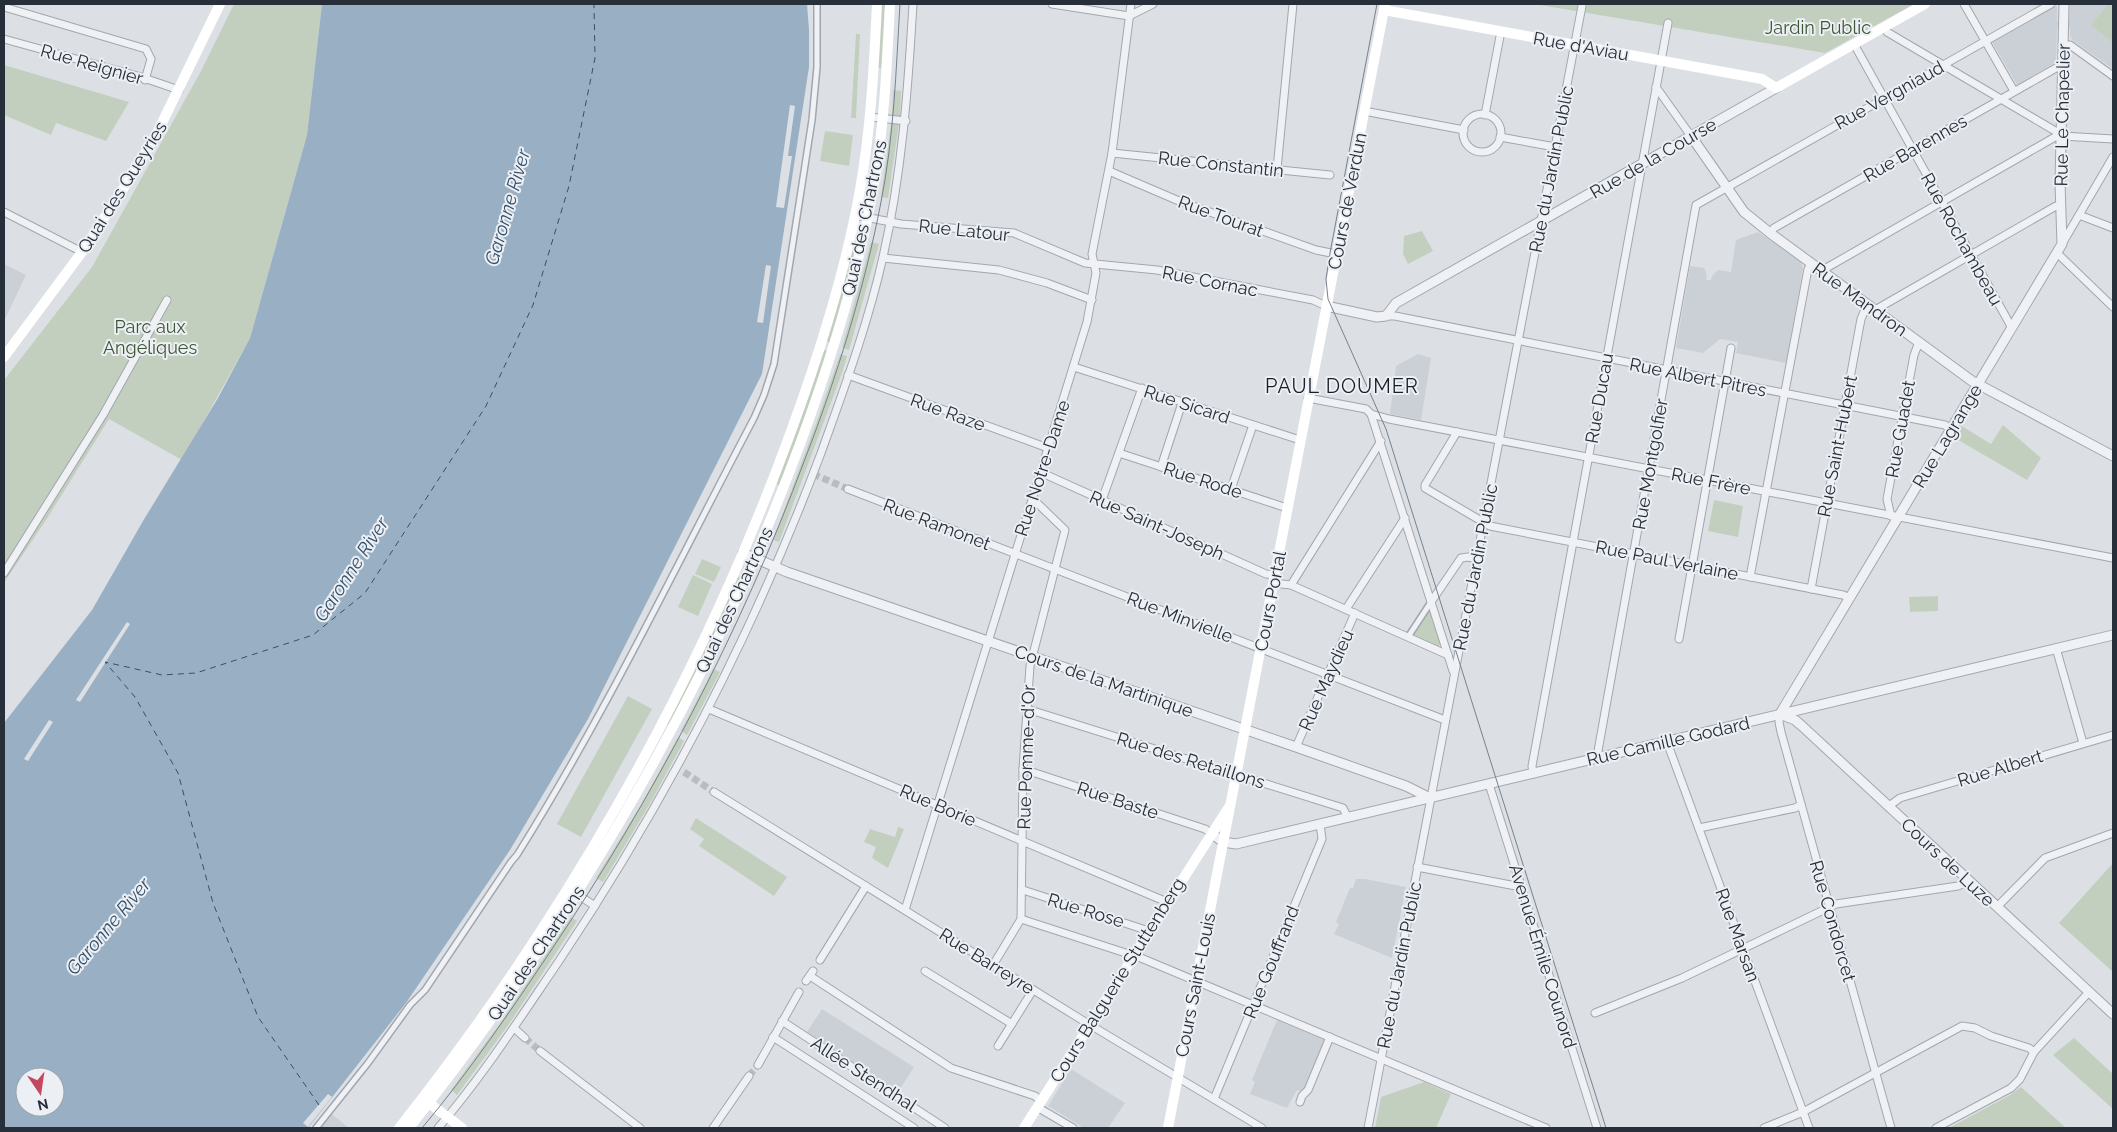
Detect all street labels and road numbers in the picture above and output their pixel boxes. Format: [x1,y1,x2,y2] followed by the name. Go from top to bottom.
[1532,27,1630,65] street label: Rue d'Aviau
[38,39,146,89] street label: Rue Reignier
[2050,43,2074,187] street label: Rue Le Chapelier
[1831,56,1947,134] street label: Rue Vergniaud
[1524,84,1578,254] street label: Rue du Jardin Public
[1859,110,1971,186] street label: Rue Barennes
[1586,113,1720,203] street label: Rue de la Course
[73,117,171,257] street label: Quai des Queyries
[1323,131,1371,271] street label: Cours de Verdun
[837,138,891,298] street label: Quai des Chartrons
[1157,147,1285,181] street label: Rue Constantin
[1917,169,2007,309] street label: Rue Rochambeau
[1175,191,1267,241] street label: Rue Tourat
[918,215,1011,245] street label: Rue Latour
[1809,258,1911,340] street label: Rue Mandron
[1160,261,1260,301] street label: Rue Cornac
[1581,351,1617,445] street label: Rue Ducau
[1628,353,1769,401] street label: Rue Albert Pitres
[1813,373,1861,519] street label: Rue Saint-Hubert
[1881,379,1919,479] street label: Rue Guadet
[1141,380,1233,428] street label: Rue Sicard
[1908,380,1986,492] street label: Rue Lagrange
[908,389,989,435] street label: Rue Raze
[1628,396,1672,531] street label: Rue Montgolfier
[1010,397,1074,539] street label: Rue Notre-Dame
[1161,457,1245,503] street label: Rue Rode
[1669,463,1753,499] street label: Rue Frère
[1448,482,1502,652] street label: Rue du Jardin Public
[1086,486,1228,564] street label: Rue Saint-Joseph
[880,494,994,554] street label: Rue Ramonet
[691,523,777,676] street label: Quai des Chartrons
[1594,536,1741,584] street label: Rue Paul Verlaine
[1250,549,1290,653] street label: Cours Portal
[1124,587,1236,647] street label: Rue Minvielle
[1294,626,1358,734] street label: Rue Maydieu
[1012,641,1196,722] street label: Cours de la Martinique
[1013,684,1039,830] street label: Rue Pomme-d'Or
[1584,712,1752,770] street label: Rue Camille Godard
[1114,727,1268,793] street label: Rue des Retaillons
[1955,745,2045,791] street label: Rue Albert
[1075,777,1162,823] street label: Rue Baste
[897,780,980,831] street label: Rue Borie
[1897,813,1999,911] street label: Cours de Luze
[1806,858,1860,984] street label: Rue Condorcet
[1505,861,1582,1051] street label: Avenue Émile Counord
[1045,874,1189,1086] street label: Cours Balguerie Stuttenberg
[1372,880,1426,1050] street label: Rue du Jardin Public
[483,881,589,1025] street label: Quai des Chartrons
[1711,885,1765,985] street label: Rue Marsan
[1045,888,1127,932] street label: Rue Rose
[1239,902,1303,1022] street label: Rue Gouffrand
[1171,911,1219,1059] street label: Cours Saint-Louis
[936,923,1039,999] street label: Rue Barreyre
[807,1032,921,1116] street label: Allée Stendhal

